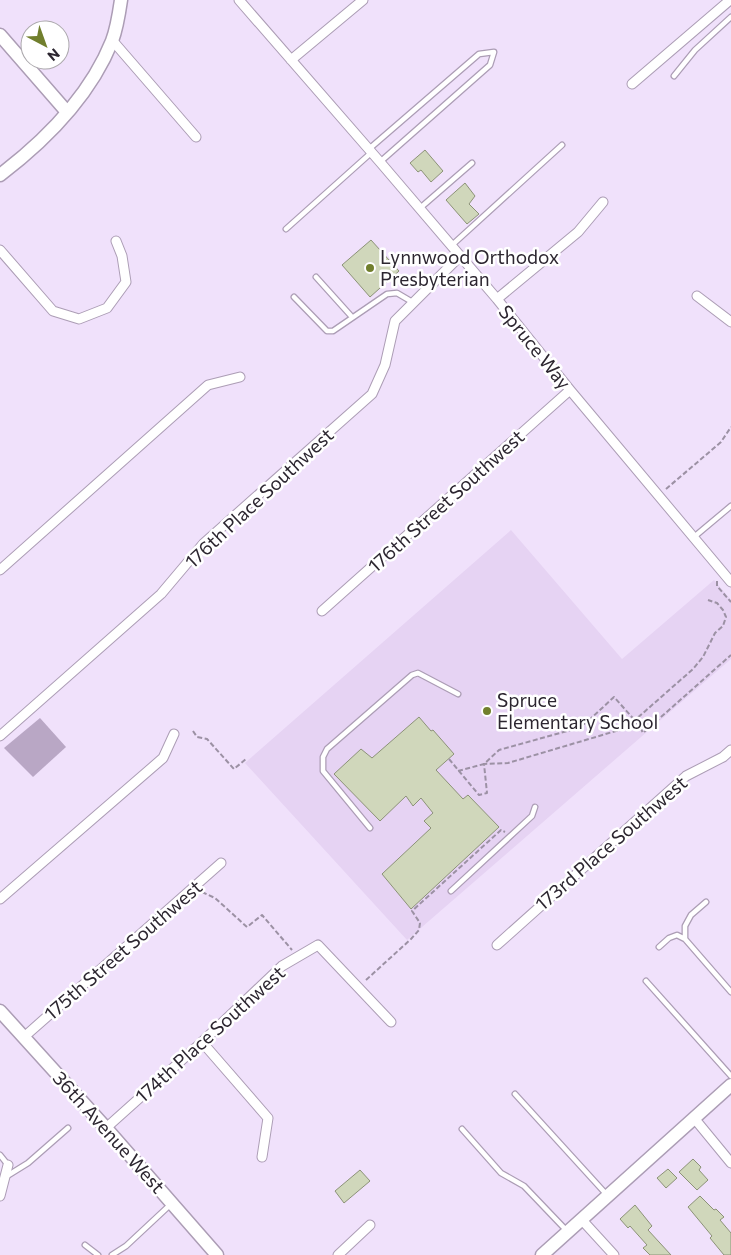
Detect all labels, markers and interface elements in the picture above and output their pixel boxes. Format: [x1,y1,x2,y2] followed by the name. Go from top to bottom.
[20,20,70,70] north arrow
[44,45,63,65] text: N
[380,245,559,290] place label: Lynnwood Orthodox Presbyterian
[364,262,376,274] marker: Lynnwood Orthodox Presbyterian
[494,300,576,394] street label: Spruce Way
[180,423,338,572] street label: 176th Place Southwest
[363,424,529,577] street label: 176th Street Southwest
[497,688,658,733] place label: Spruce Elementary School
[481,705,493,717] marker: Spruce Elementary School
[530,770,691,915] street label: 173rd Place Southwest
[39,875,206,1024] street label: 175th Street Southwest
[130,960,289,1107] street label: 174th Place Southwest
[49,1066,170,1198] street label: 36th Avenue West

